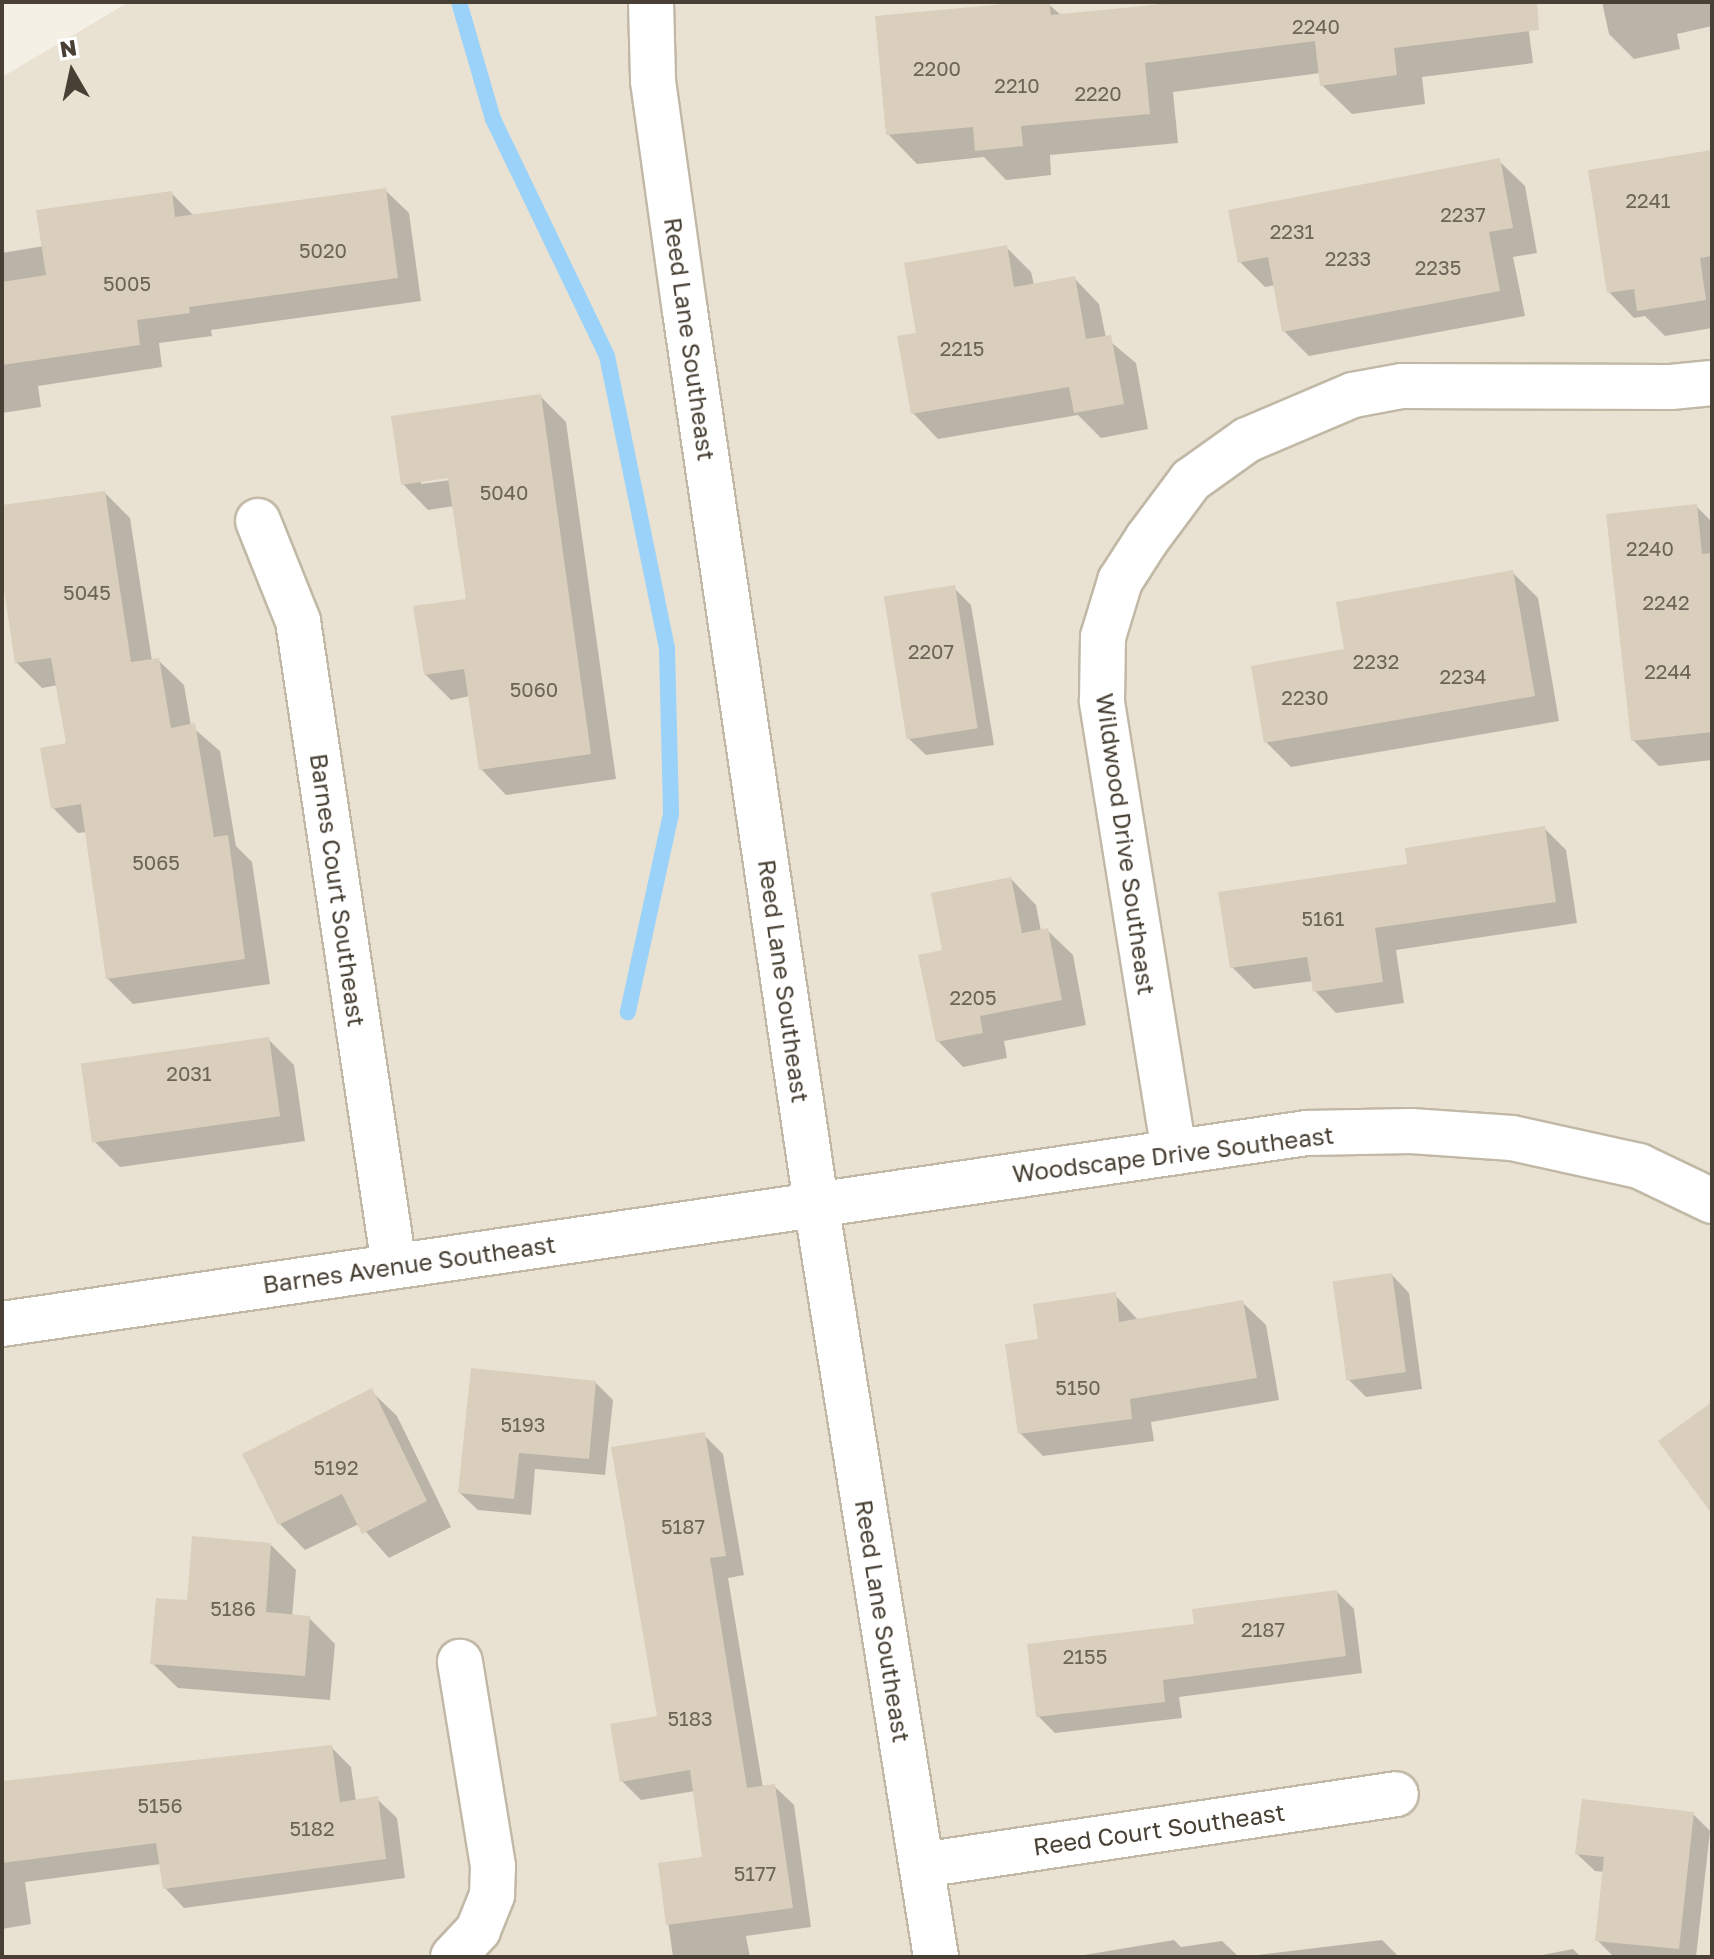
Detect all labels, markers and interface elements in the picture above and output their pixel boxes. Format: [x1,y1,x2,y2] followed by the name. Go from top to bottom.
[1292,14,1340,38] house number: 2240
[32,32,112,112] north arrow
[58,33,79,62] text: N
[913,56,961,80] house number: 2200
[994,73,1040,97] house number: 2210
[1074,81,1122,105] house number: 2220
[1625,188,1671,212] house number: 2241
[1440,202,1486,226] house number: 2237
[659,216,721,462] street label: Reed Lane Southeast
[1270,219,1314,243] house number: 2231
[299,238,347,262] house number: 5020
[1325,246,1371,270] house number: 2233
[1415,255,1461,279] house number: 2235
[103,271,151,295] house number: 5005
[940,336,984,360] house number: 2215
[480,480,528,504] house number: 5040
[1626,536,1674,560] house number: 2240
[63,580,111,604] house number: 5045
[1643,590,1689,614] house number: 2242
[908,639,954,663] house number: 2207
[1353,649,1399,673] house number: 2232
[1644,659,1692,683] house number: 2244
[1439,664,1487,688] house number: 2234
[510,677,558,701] house number: 5060
[1281,685,1329,709] house number: 2230
[1091,691,1161,997] street label: Wildwood Drive Southeast
[305,752,371,1028] street label: Barnes Court Southeast
[132,850,180,874] house number: 5065
[753,858,815,1104] street label: Reed Lane Southeast
[1301,906,1345,930] house number: 5161
[949,985,997,1009] house number: 2205
[166,1061,212,1085] house number: 2031
[1011,1120,1335,1188] street label: Woodscape Drive Southeast
[261,1229,557,1299] street label: Barnes Avenue Southeast
[1055,1375,1101,1399] house number: 5150
[500,1412,546,1436] house number: 5193
[314,1455,358,1479] house number: 5192
[850,1498,916,1744] street label: Reed Lane Southeast
[661,1514,705,1538] house number: 5187
[210,1596,256,1620] house number: 5186
[1241,1617,1285,1641] house number: 2187
[1063,1644,1107,1668] house number: 2155
[667,1706,713,1730] house number: 5183
[138,1793,182,1817] house number: 5156
[1031,1797,1287,1861] street label: Reed Court Southeast
[289,1816,335,1840] house number: 5182
[734,1861,776,1885] house number: 5177

